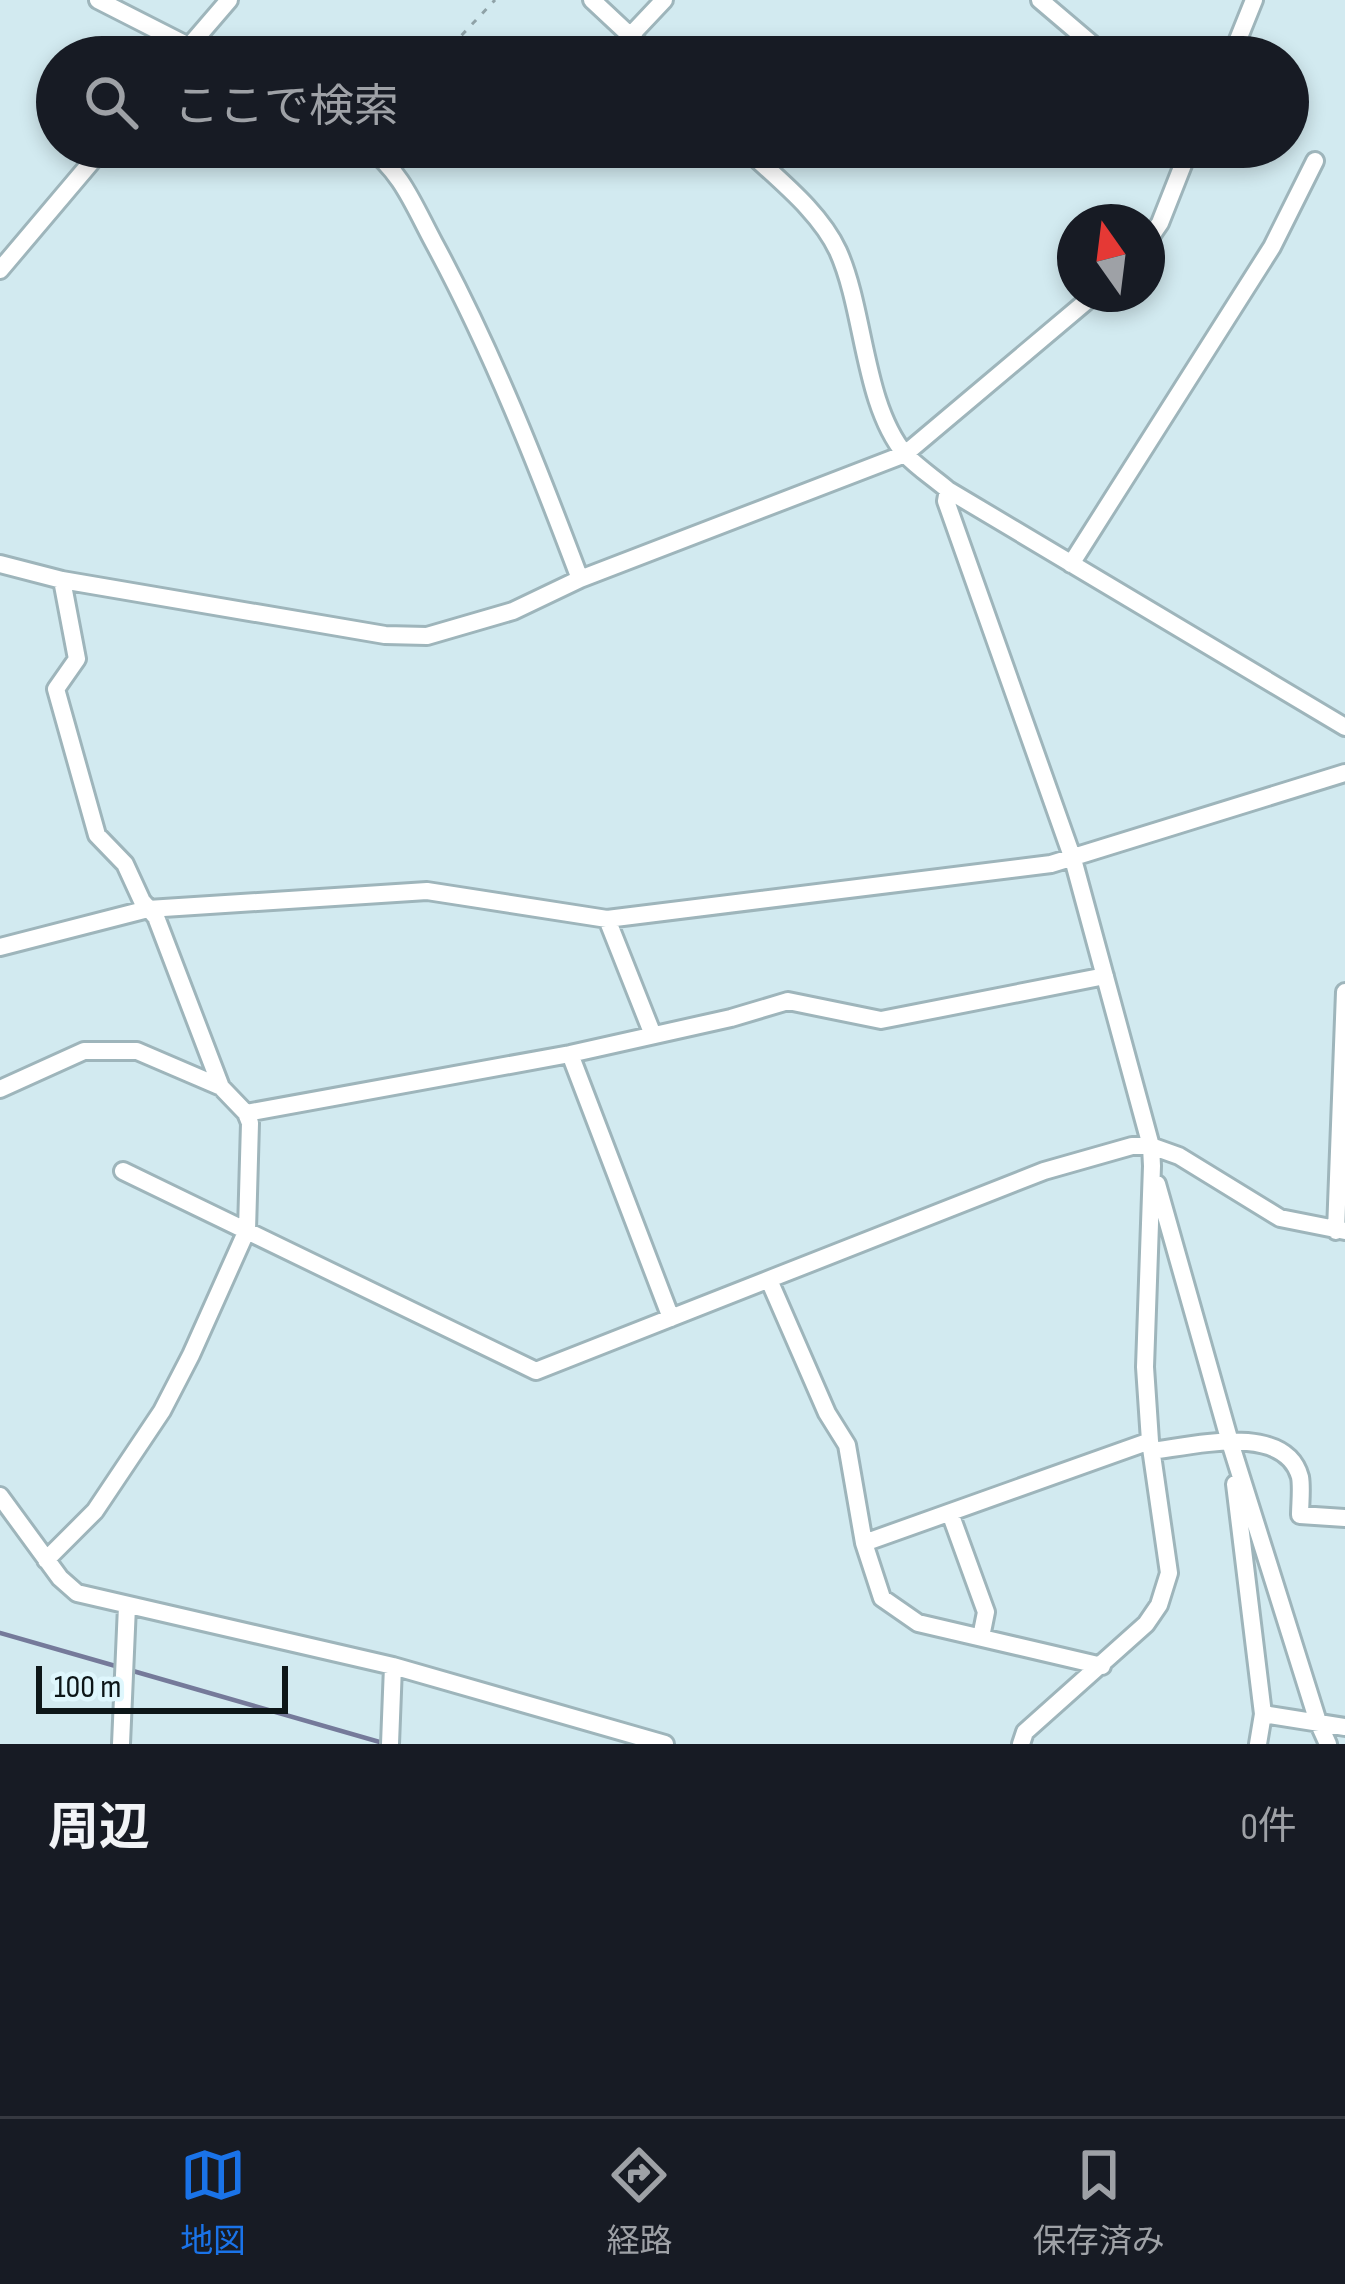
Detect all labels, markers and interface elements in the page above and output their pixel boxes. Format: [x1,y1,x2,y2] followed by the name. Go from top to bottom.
[36,36,1309,168] search box
[78,69,144,135] icon: search
[174,80,399,135] text: ここで検索
[1057,204,1165,312] north arrow
[36,1660,288,1713] scale bar
[54,1667,121,1707] text: 100 m
[48,1798,150,1859] text: 周辺
[1241,1804,1297,1851] text: 0件
[180,2142,246,2262] tab: 地図
[606,2142,672,2262] tab: 経路
[1033,2142,1165,2262] tab: 保存済み

